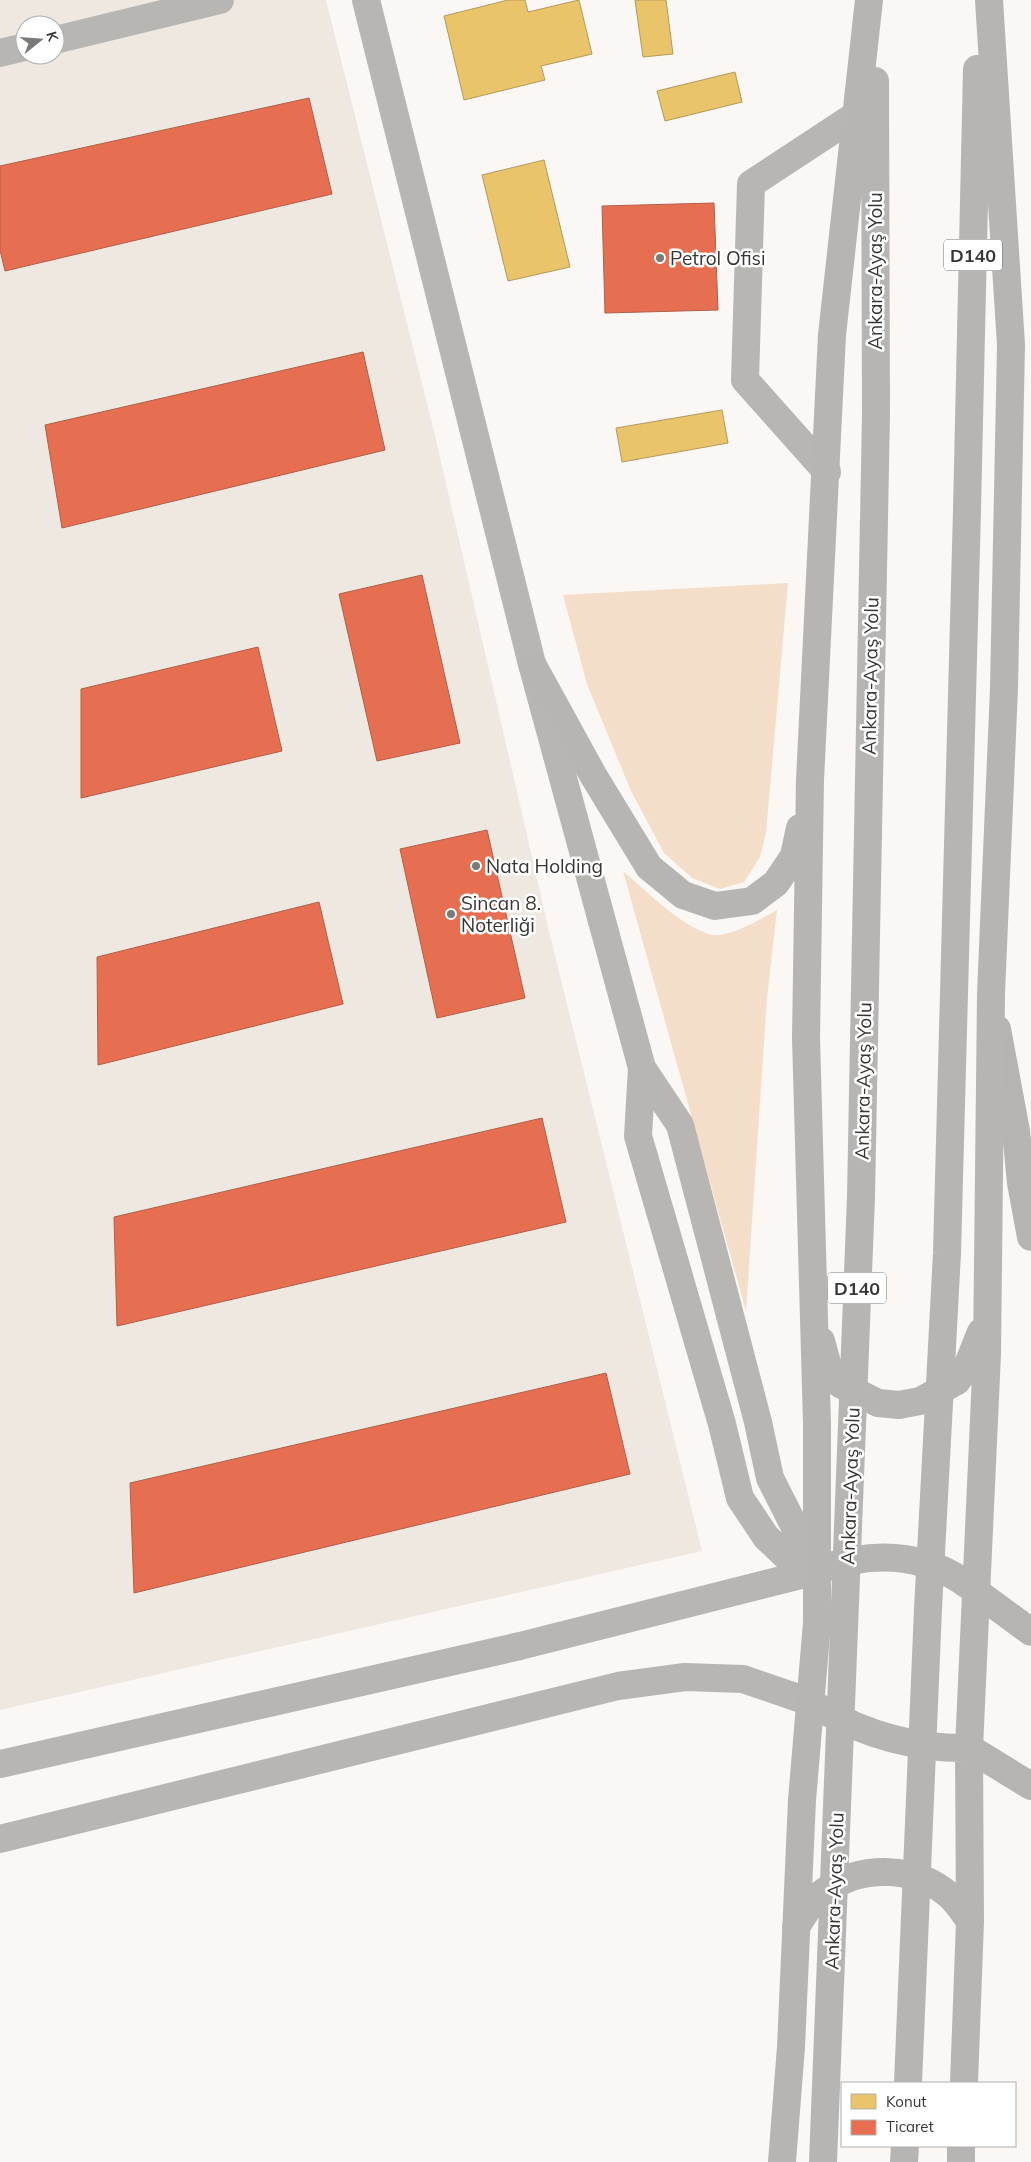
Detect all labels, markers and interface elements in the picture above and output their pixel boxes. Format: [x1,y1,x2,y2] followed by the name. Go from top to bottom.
[15,15,65,65] north arrow
[42,29,63,44] text: K
[863,192,887,350] street label: Ankara-Ayaş Yolu
[944,240,1002,270] road number: D140
[670,246,766,270] place label: Petrol Ofisi
[654,252,666,264] marker: Petrol Ofisi
[857,597,883,755] street label: Ankara-Ayaş Yolu
[486,854,603,878] place label: Nata Holding
[470,860,482,872] marker: Nata Holding
[461,891,541,937] place label: Sincan 8. Noterliği
[445,908,457,920] marker: Sincan 8. Noterliği
[850,1002,876,1160] street label: Ankara-Ayaş Yolu
[828,1273,886,1304] road number: D140
[835,1407,865,1565] street label: Ankara-Ayaş Yolu
[819,1812,849,1970] street label: Ankara-Ayaş Yolu
[841,2082,1016,2147] legend
[886,2092,927,2111] text: Konut
[886,2117,934,2136] text: Ticaret

